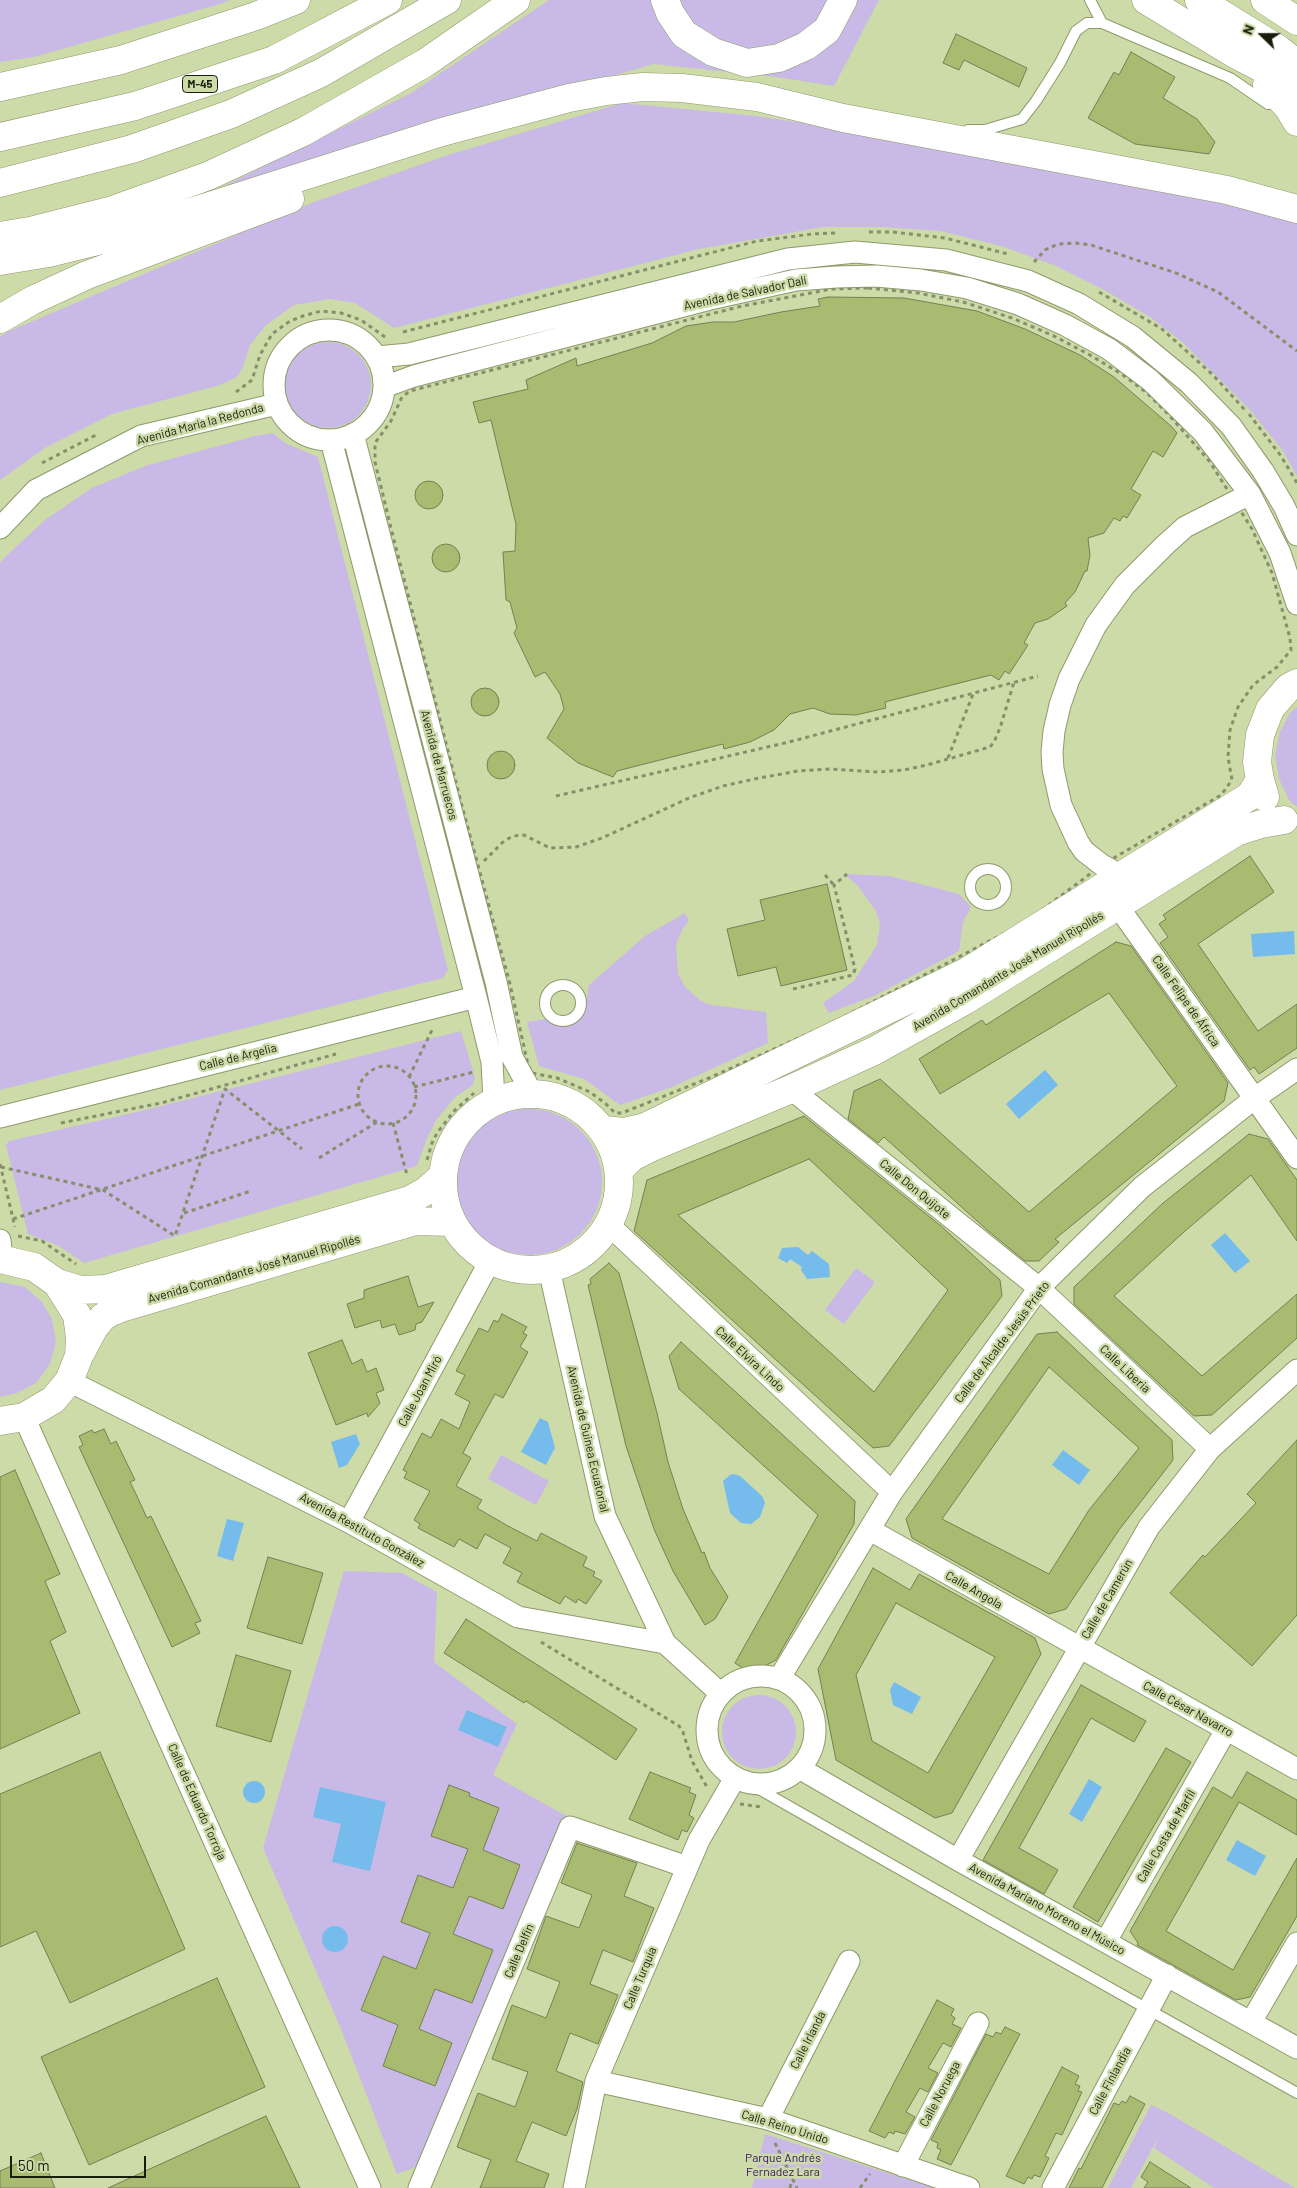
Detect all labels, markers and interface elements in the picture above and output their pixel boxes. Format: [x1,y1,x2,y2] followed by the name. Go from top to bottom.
[1237,10,1287,60] north arrow
[1238,22,1257,37] text: N
[182,76,218,92] road number: M-45
[682,273,808,313] street label: Avenida de Salvador Dalí
[135,400,265,448] street label: Avenida María la Redonda
[417,708,461,822] street label: Avenida de Marruecos
[910,908,1106,1034] street label: Avenida Comandante José Manuel Ripollés
[1149,953,1223,1049] street label: Calle Felipe de África
[198,1040,278,1074] street label: Calle de Argelia
[877,1156,953,1222] street label: Calle Don Quijote
[146,1232,362,1306] street label: Avenida Comandante José Manuel Ripollés
[952,1278,1052,1406] street label: Calle de Alcalde Jesús Prieto
[713,1324,787,1394] street label: Calle Elvira Lindo
[1097,1342,1153,1396] street label: Calle Liberia
[395,1353,445,1429] street label: Calle Joan Miró
[564,1364,612,1514] street label: Avenida de Guinea Ecuatorial
[297,1490,427,1570] street label: Avenida Restituto González
[1078,1556,1136,1642] street label: Calle de Camerún
[943,1568,1005,1612] street label: Calle Angola
[1140,1678,1236,1740] street label: Calle César Navarro
[165,1742,229,1862] street label: Calle de Eduardo Torroja
[1134,1787,1198,1885] street label: Calle Costa de Marfíl
[966,1860,1128,1958] street label: Avenida Mariano Moreno el Músico
[501,1922,537,1980] street label: Calle Delfín
[620,1945,660,2011] street label: Calle Turquía
[787,2009,829,2071] street label: Calle Irlanda
[1086,2045,1134,2117] street label: Calle Finlandia
[917,2059,963,2129] street label: Calle Noruega
[740,2107,830,2147] street label: Calle Reino Unido
[12,2146,149,2178] scale bar
[745,2151,821,2179] park label: Parque Andrés Fernadez Lara
[18,2156,50,2174] text: 50 m

